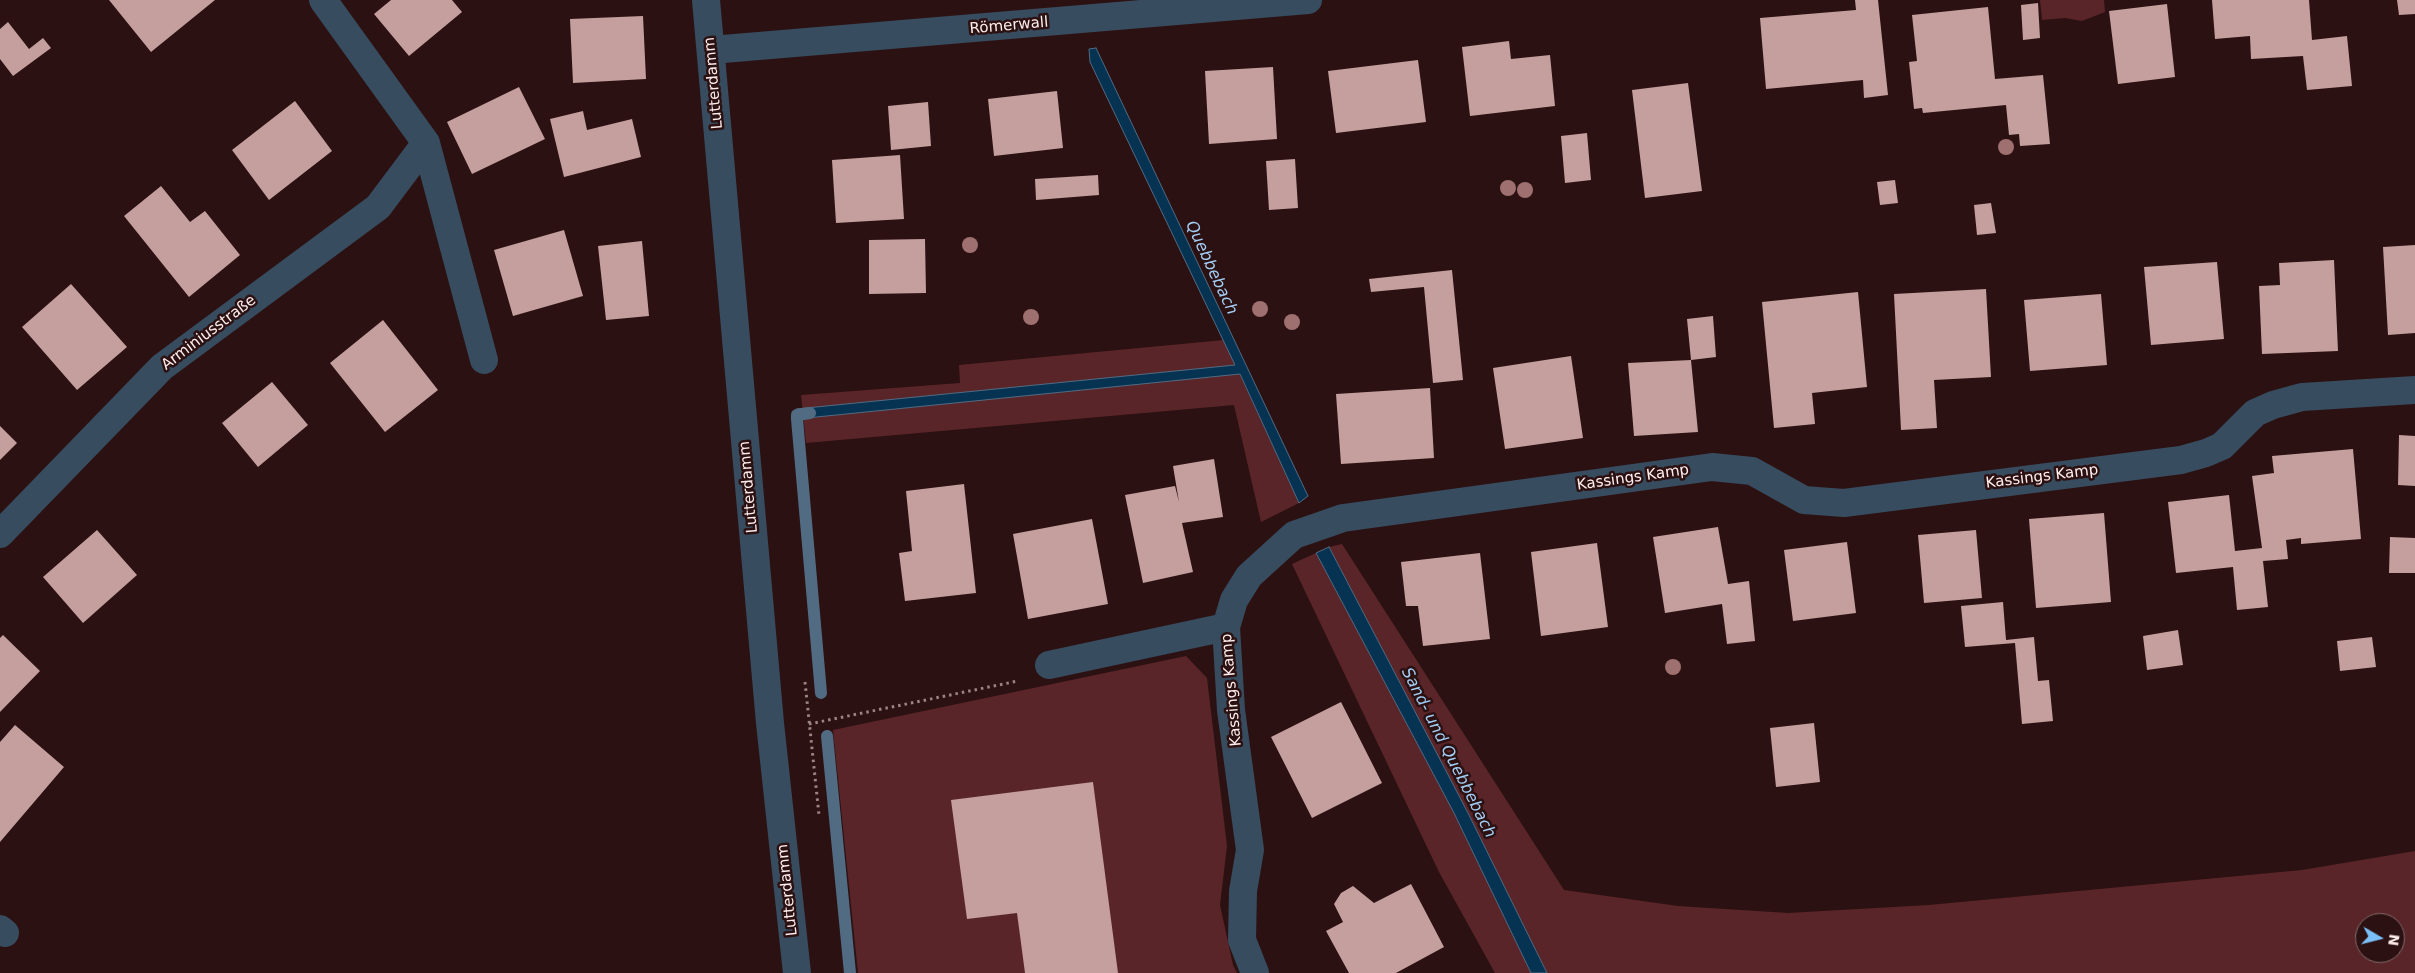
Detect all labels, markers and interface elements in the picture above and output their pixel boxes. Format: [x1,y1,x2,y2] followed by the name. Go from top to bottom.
[969,14,1049,38] street label: Römerwall
[701,36,727,130] street label: Lutterdamm
[1181,218,1241,318] water label: Quebbebach
[158,292,260,374] street label: Arminiusstraße
[736,440,762,534] street label: Lutterdamm
[1576,461,1690,495] street label: Kassings Kamp
[1985,461,2099,493] street label: Kassings Kamp
[1218,633,1246,747] street label: Kassings Kamp
[1397,665,1499,841] water label: Sand- und Quebbebach
[774,843,802,937] street label: Lutterdamm
[2355,913,2405,963] north arrow
[2385,933,2403,947] text: N

